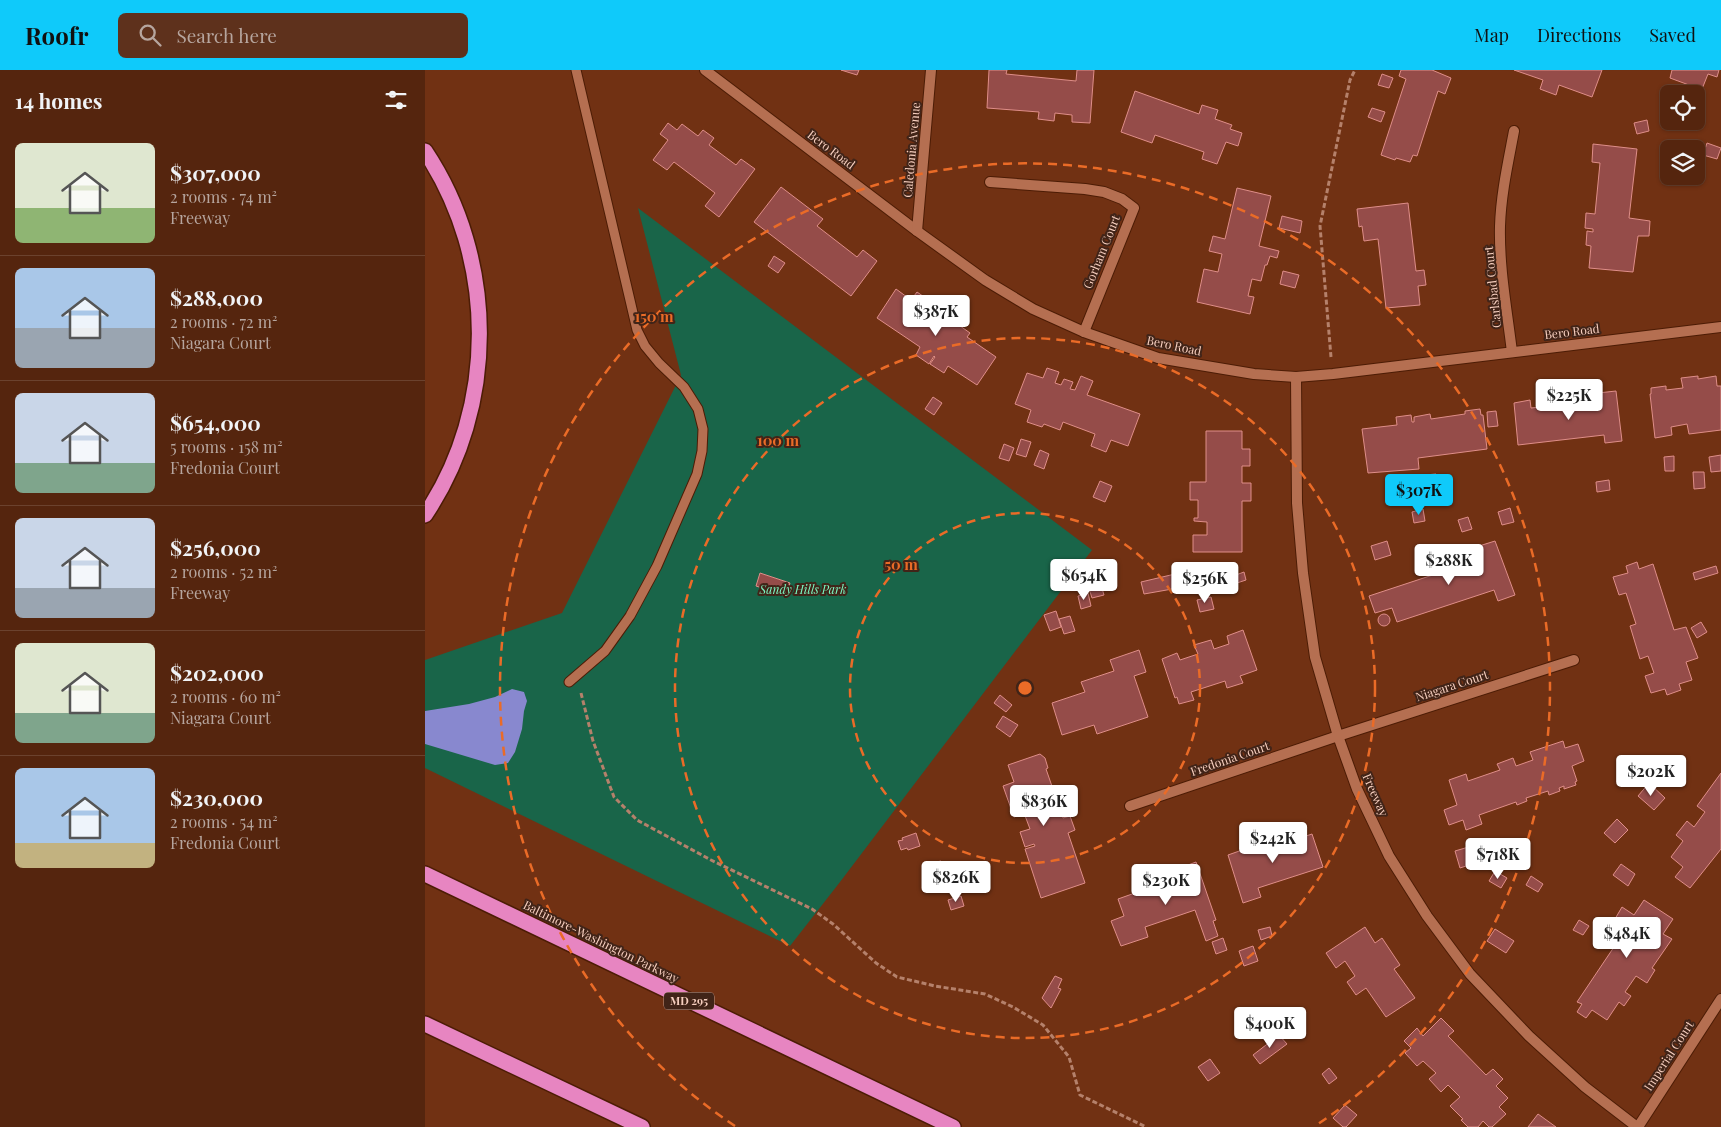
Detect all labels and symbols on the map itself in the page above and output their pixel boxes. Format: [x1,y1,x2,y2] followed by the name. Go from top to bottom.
[899,101,923,198] street label: Caledonia Avenue
[805,126,859,172] street label: Bero Road
[1079,212,1123,291] street label: Gorham Court
[1480,245,1504,329] street label: Carlsbad Court
[901,294,971,337] pin: $387K
[634,306,674,326] text: 150 m
[1543,320,1600,342] street label: Bero Road
[1145,331,1203,359] street label: Bero Road
[1534,378,1604,421] pin: $225K
[757,430,800,450] text: 100 m
[1384,474,1454,516] pin: $307K
[1414,544,1484,586] pin: $288K
[884,554,918,574] text: 50 m
[1049,558,1119,601] pin: $654K
[1170,562,1240,604] pin: $256K
[759,581,846,597] park label: Sandy Hills Park
[1413,666,1491,704] street label: Niagara Court
[1016,679,1034,697] centre of rings
[1188,737,1272,779] street label: Fredonia Court
[1616,754,1686,797] pin: $202K
[1359,771,1392,818] street label: Freeway
[1009,784,1079,827] pin: $836K
[1238,822,1308,864] pin: $242K
[1463,838,1533,880] pin: $718K
[921,860,991,903] pin: $826K
[1131,864,1201,906] pin: $230K
[521,896,682,986] street label: Baltimore-Washington Parkway
[1592,916,1662,959] pin: $484K
[664,992,714,1009] road number: MD 295
[1235,1006,1305,1049] pin: $400K
[1640,1017,1697,1094] street label: Imperial Court

